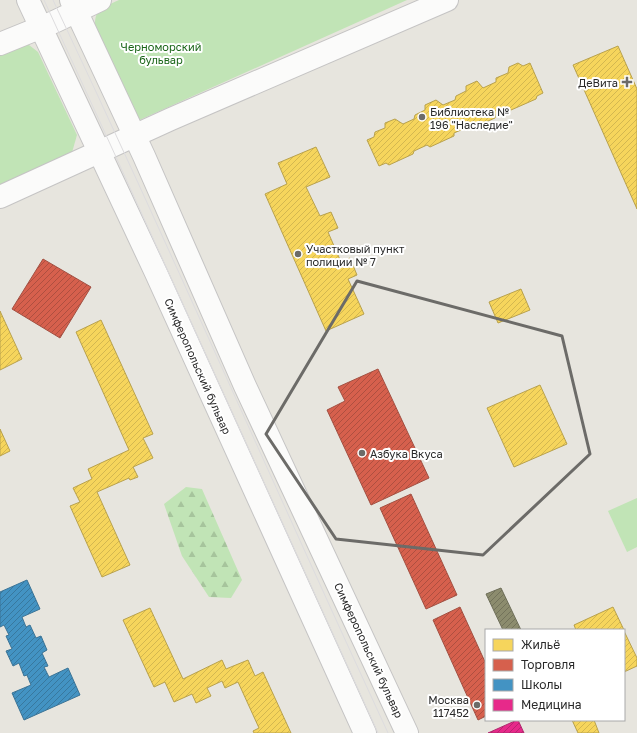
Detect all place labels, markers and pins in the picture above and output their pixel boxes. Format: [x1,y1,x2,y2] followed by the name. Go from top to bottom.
[578,76,618,89] place label: ДеВита
[621,76,633,88] marker: ДеВита
[430,105,513,131] place label: Библиотека № 196 "Наследие"
[417,112,427,122] marker: Библиотека № 196 "Наследие"
[306,242,405,268] place label: Участковый пункт полиции № 7
[293,249,303,259] marker: Участковый пункт полиции № 7
[370,447,443,460] place label: Азбука Вкуса
[357,448,367,458] marker: Азбука Вкуса
[428,693,469,719] place label: Москва 117452
[472,700,482,710] marker: Москва 117452

